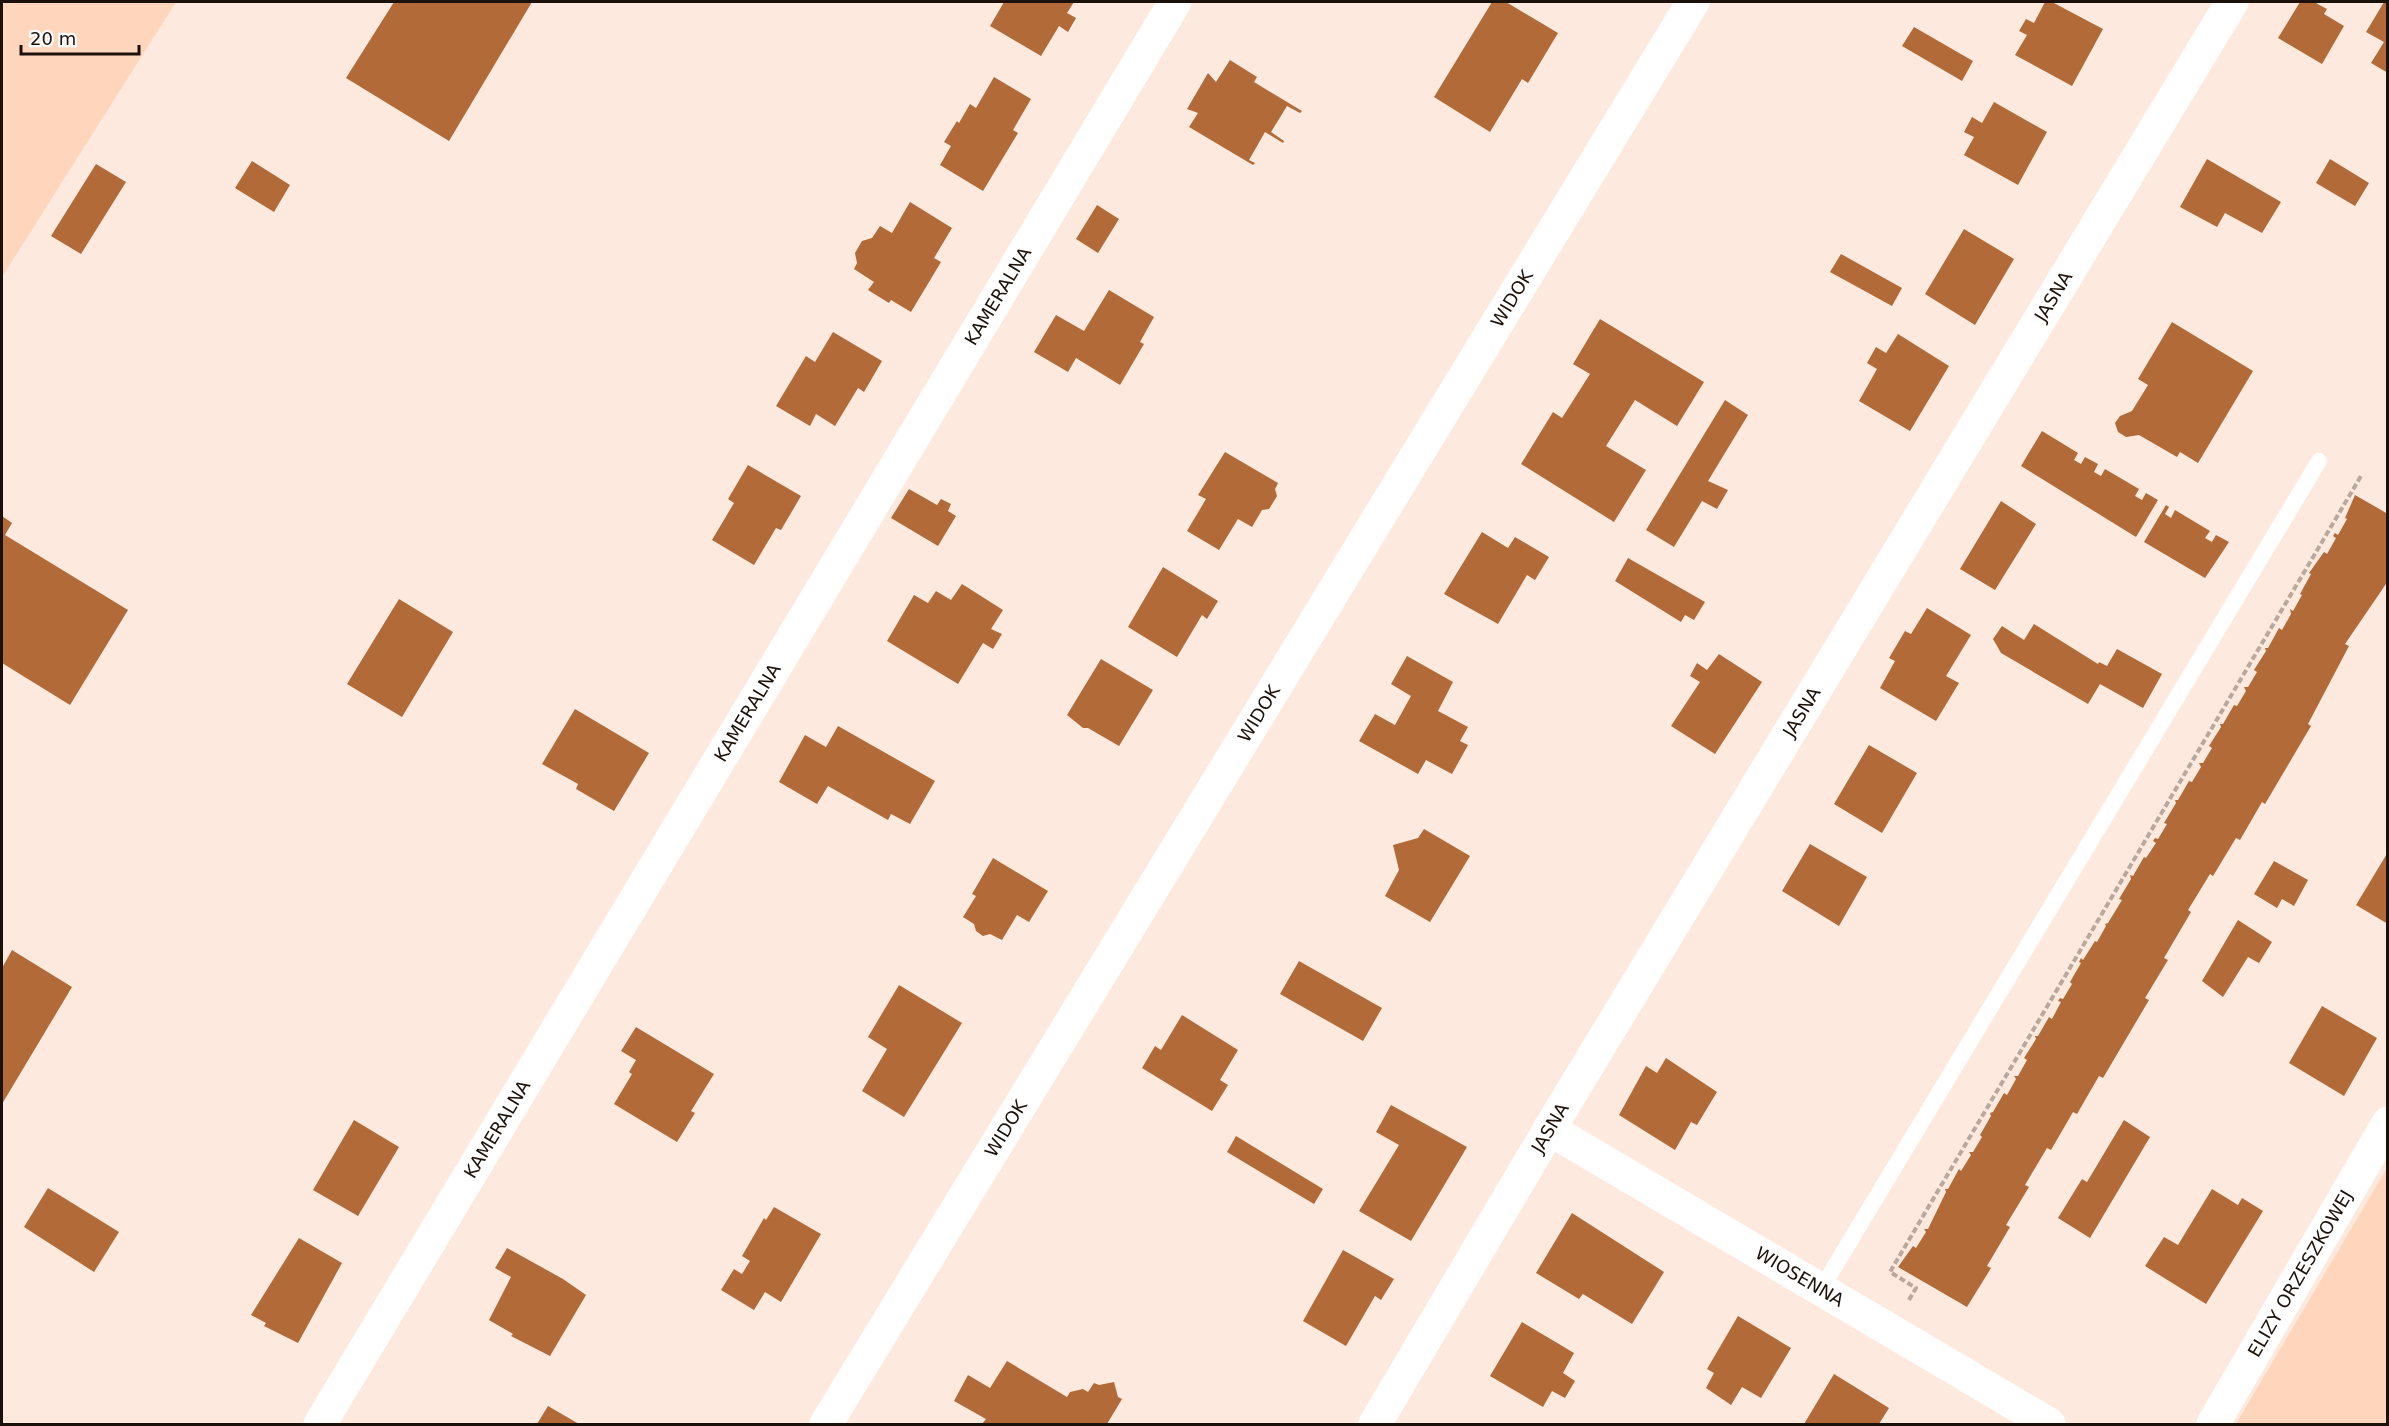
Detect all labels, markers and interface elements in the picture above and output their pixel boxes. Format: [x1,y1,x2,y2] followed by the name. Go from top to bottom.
[21,18,140,56] scale bar
[30,28,76,49] text: 20 m
[960,243,1036,349] street label: KAMERALNA
[1486,265,1538,331] street label: WIDOK
[2030,267,2077,326] street label: JASNA
[710,659,785,765] street label: KAMERALNA
[1233,680,1285,746] street label: WIDOK
[1778,683,1825,742] street label: JASNA
[459,1076,535,1182] street label: KAMERALNA
[980,1095,1032,1161] street label: WIDOK
[1526,1098,1573,1157] street label: JASNA
[2243,1186,2357,1361] street label: ELIZY ORZESZKOWEJ
[1752,1242,1849,1311] street label: WIOSENNA

